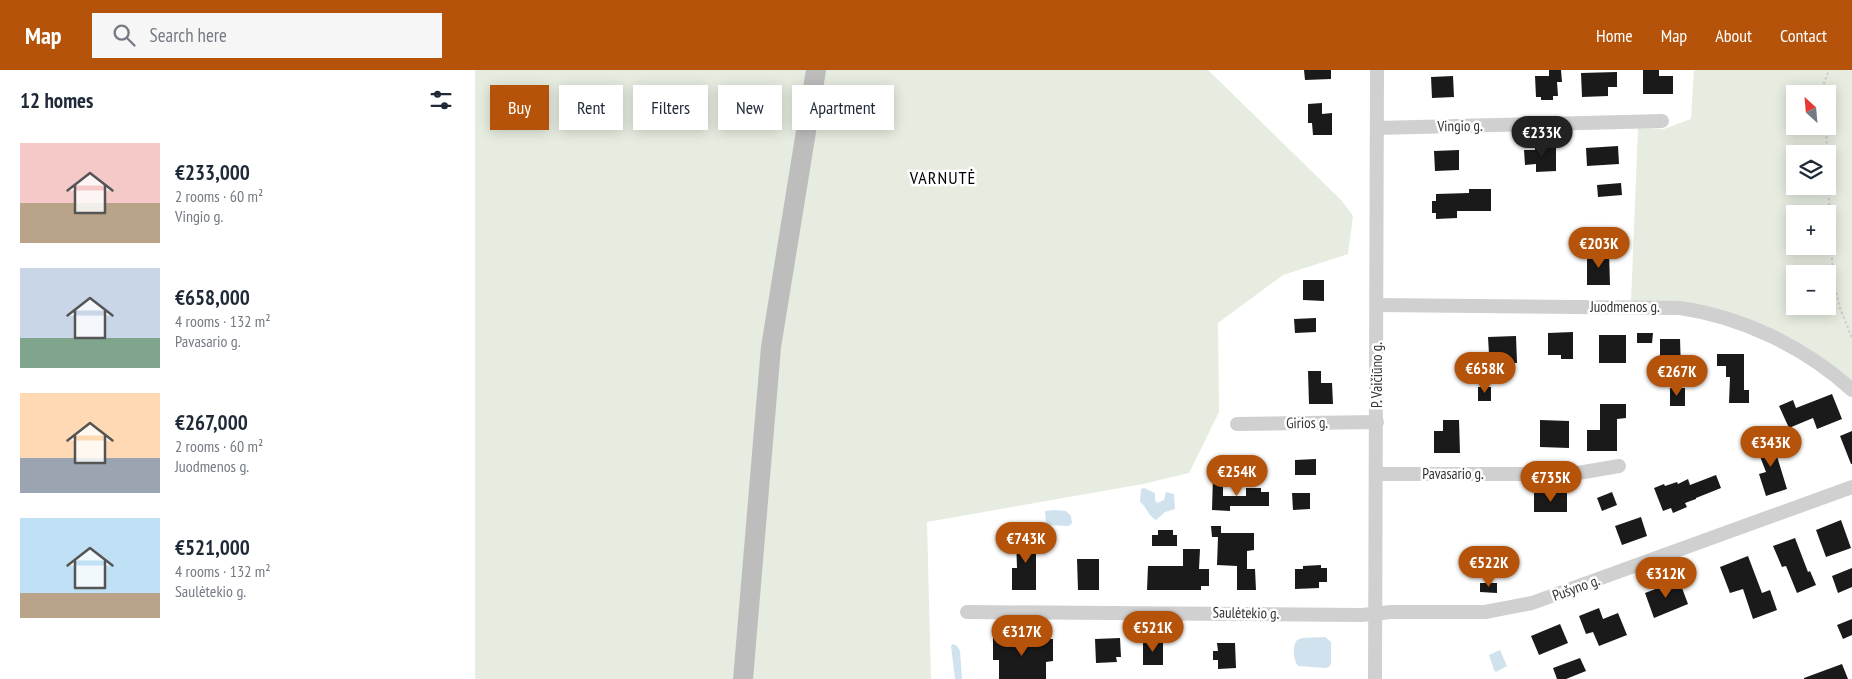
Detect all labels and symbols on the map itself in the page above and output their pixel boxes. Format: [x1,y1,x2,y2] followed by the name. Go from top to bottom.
[1786,85,1836,135] north arrow
[1436,116,1483,135] street label: Vingio g.
[1507,116,1577,158] pin: €233K
[909,166,976,189] district label: VARNUTĖ
[1564,226,1634,269] pin: €203K
[1589,297,1660,316] street label: Juodmenos g.
[1367,342,1386,408] street label: P. Vaičiūno g.
[1450,352,1520,394] pin: €658K
[1642,354,1712,397] pin: €267K
[1286,413,1328,432] street label: Girios g.
[1736,426,1806,468] pin: €343K
[1202,454,1272,497] pin: €254K
[1516,460,1586,503] pin: €735K
[1422,464,1484,483] street label: Pavasario g.
[991,522,1061,564] pin: €743K
[1454,546,1524,588] pin: €522K
[1631,556,1701,599] pin: €312K
[1550,570,1602,605] street label: Pušyno g.
[1212,602,1280,623] street label: Saulėtekio g.
[1118,610,1188,653] pin: €521K
[987,614,1057,657] pin: €317K

